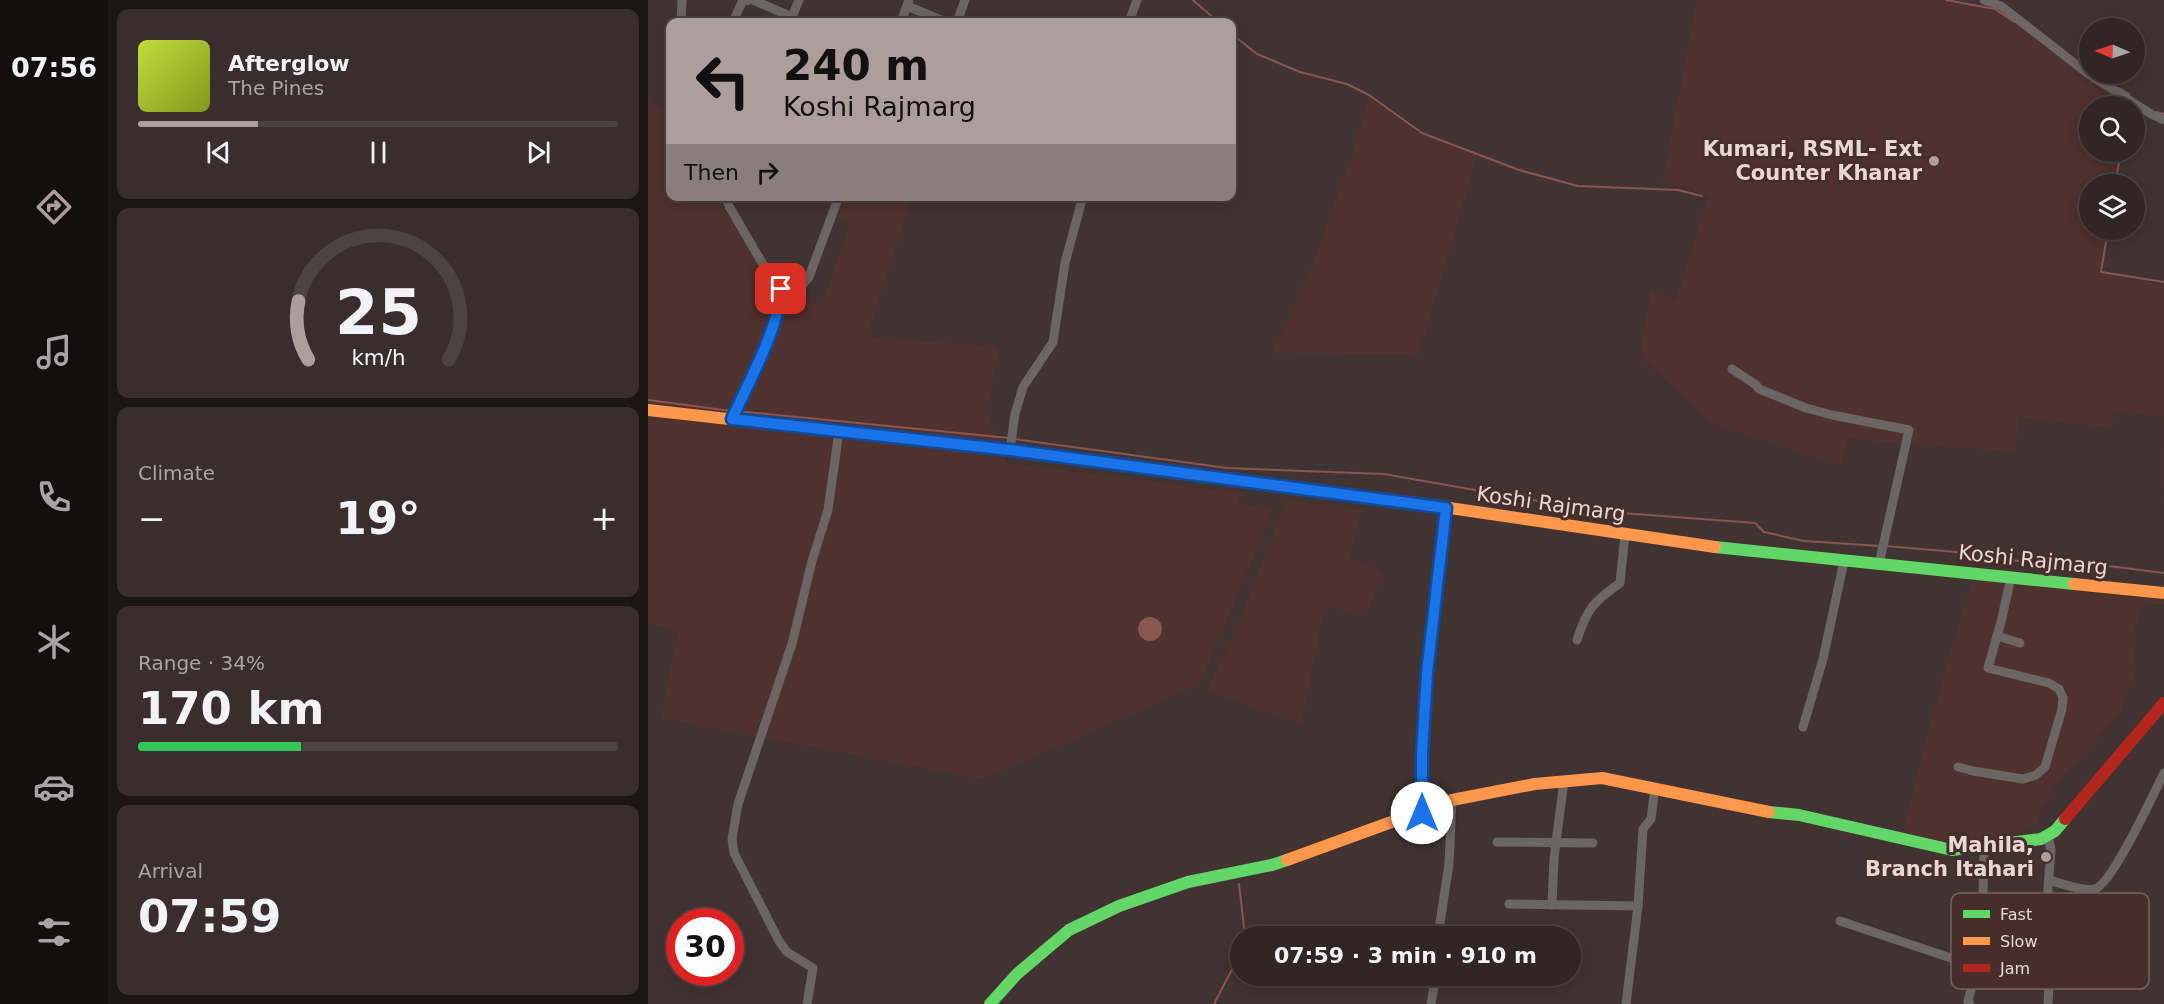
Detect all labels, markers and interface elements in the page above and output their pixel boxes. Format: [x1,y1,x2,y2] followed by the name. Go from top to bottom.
[2079,18,2145,84] north arrow
[2079,18,2145,240] map controls
[783,41,929,90] text: 240 m
[684,42,762,120] icon: left
[228,51,350,76] text: Afterglow
[11,52,97,83] text: 07:56
[228,76,324,100] text: The Pines
[783,91,976,122] text: Koshi Rajmarg
[2079,96,2145,162] button: search
[202,136,235,169] icon: previous
[362,136,395,169] icon: pause
[522,136,555,169] icon: next
[1703,137,1923,185] place label: Kumari, RSML- Ext Counter Khanar
[1927,154,1941,168] marker: Kumari, RSML- Ext Counter Khanar
[751,156,784,189] icon: right
[684,160,739,185] text: Then
[2079,174,2145,240] button: layers
[33,186,75,228] icon: directions
[755,263,806,314] pin
[764,272,797,305] icon: arrive
[335,276,421,349] text: 25
[33,331,75,373] icon: music
[351,345,405,370] text: km/h
[138,461,215,485] text: Climate
[33,476,75,518] icon: phone
[1475,482,1627,526] street label: Koshi Rajmarg
[335,492,421,545] text: 19°
[138,499,166,538] text: −
[590,499,618,538] text: +
[1957,540,2109,580] street label: Koshi Rajmarg
[33,621,75,663] icon: climate
[138,651,265,675] text: Range · 34%
[138,682,324,735] text: 170 km
[33,766,75,808] icon: car
[1390,781,1454,845] position arrow
[1865,833,2034,881] place label: Mahila, Branch Itahari
[2039,850,2053,864] marker: Mahila, Branch Itahari
[138,859,203,883] text: Arrival
[138,890,281,943] text: 07:59
[1951,893,2149,989] legend
[2000,905,2032,924] text: Fast
[666,908,744,986] speed limit sign: 30
[33,911,75,953] icon: filters
[2000,932,2037,951] text: Slow
[1274,943,1537,968] text: 07:59 · 3 min · 910 m
[1999,959,2030,978] text: Jam

